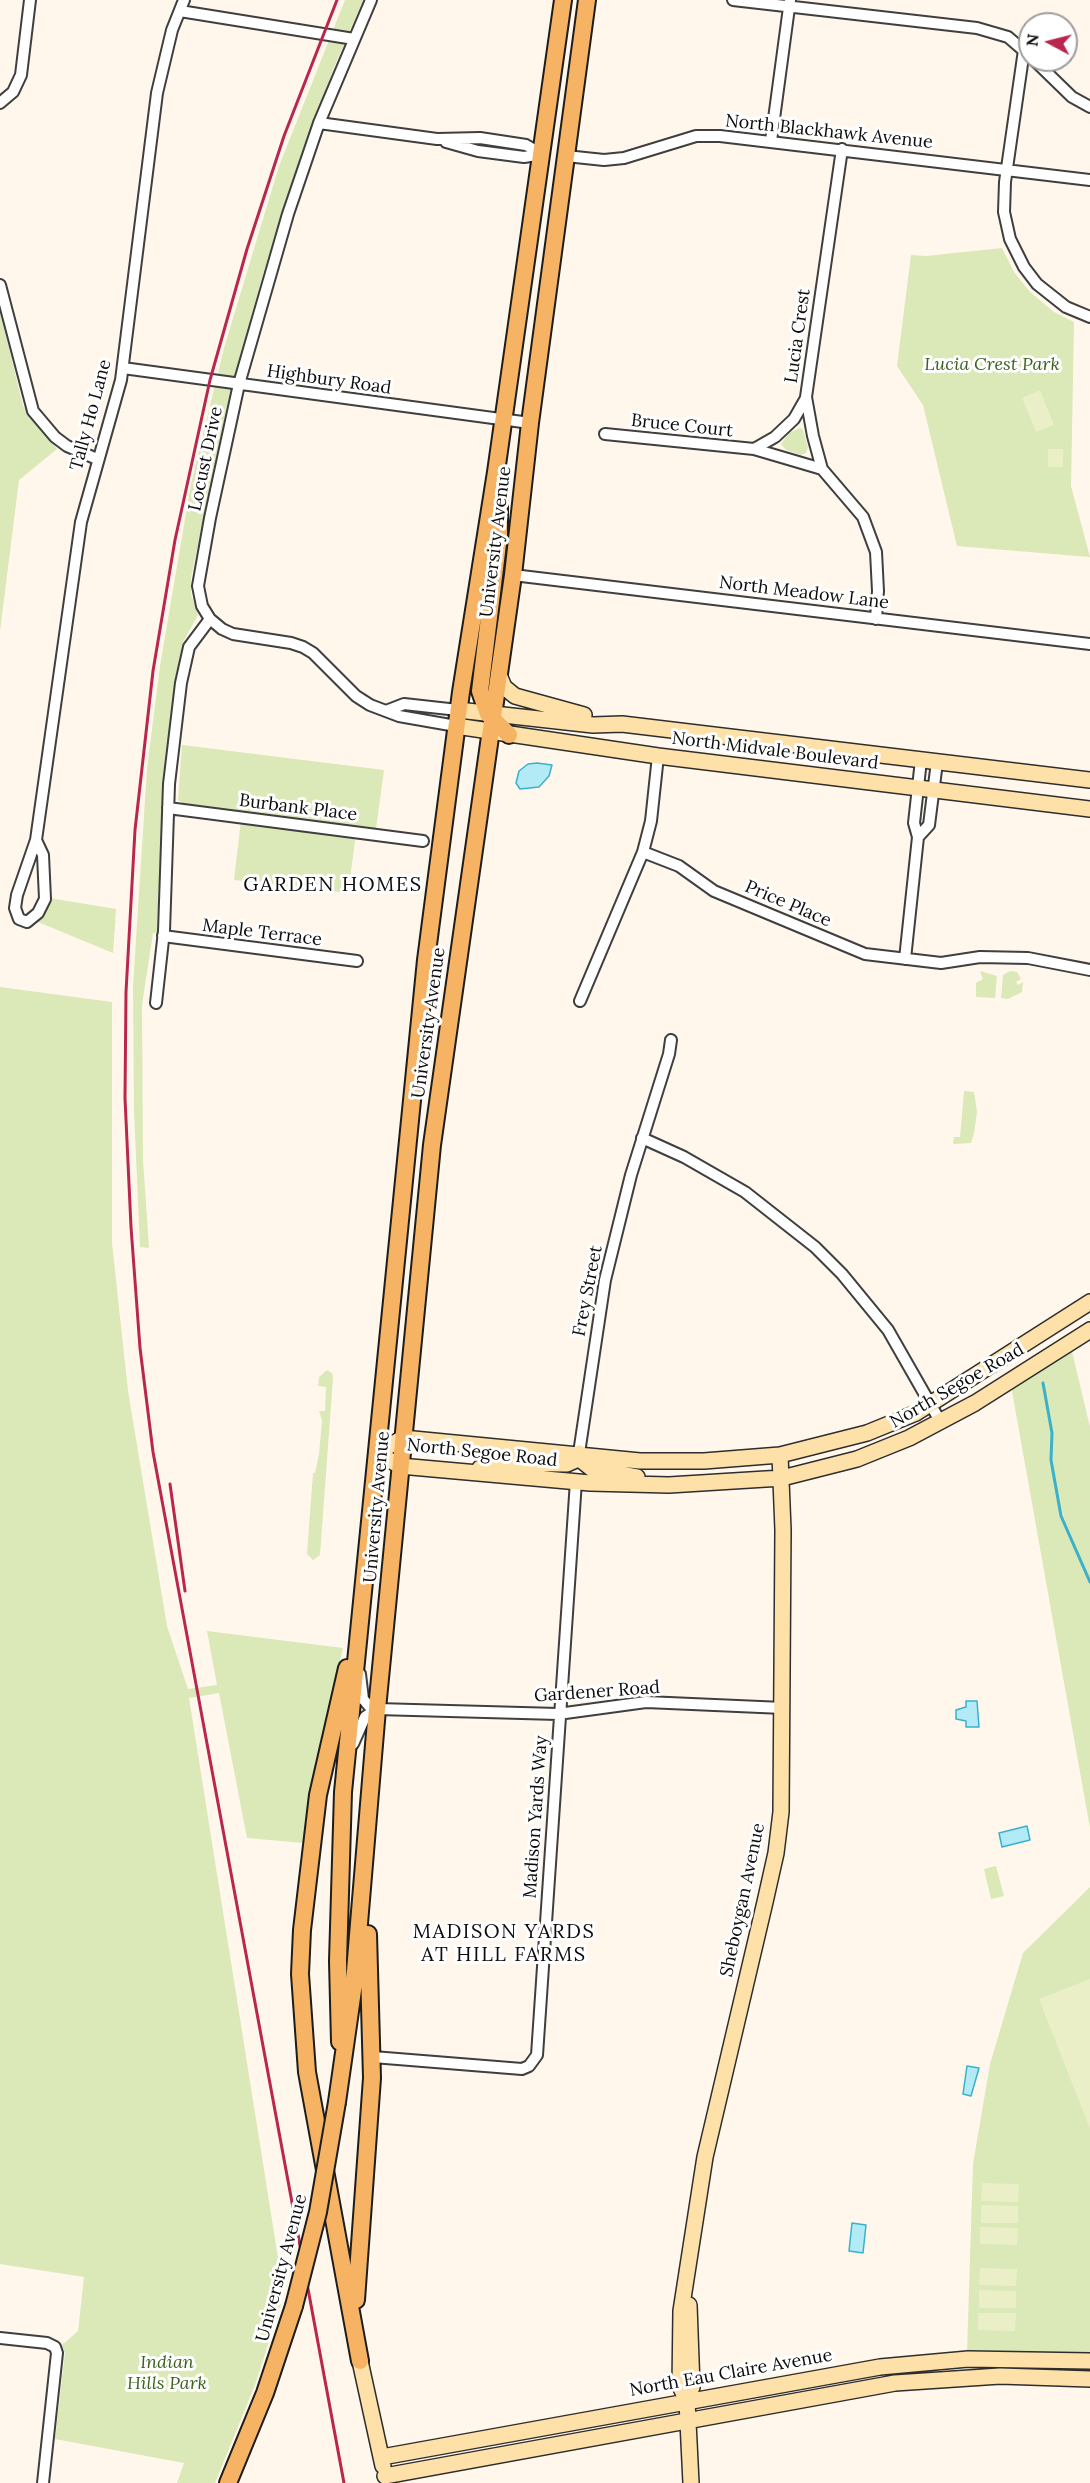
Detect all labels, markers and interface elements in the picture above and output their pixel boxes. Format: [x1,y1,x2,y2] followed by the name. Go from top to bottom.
[1018,12,1078,72] north arrow
[1021,33,1043,47] text: N
[724,110,934,154] street label: North Blackhawk Avenue
[781,287,815,385] street label: Lucia Crest
[924,354,1060,376] park label: Lucia Crest Park
[66,357,116,473] street label: Tally Ho Lane
[265,361,393,399] street label: Highbury Road
[184,405,228,513] street label: Locust Drive
[630,410,734,442] street label: Bruce Court
[476,465,516,619] street label: University Avenue
[718,572,890,614] street label: North Meadow Lane
[670,728,880,774] street label: North Midvale Boulevard
[238,790,358,826] street label: Burbank Place
[243,873,423,897] district label: GARDEN HOMES
[741,876,835,932] street label: Price Place
[201,915,323,951] street label: Maple Terrace
[408,946,450,1100] street label: University Avenue
[569,1244,607,1338] street label: Frey Street
[886,1339,1028,1433] street label: North Segoe Road
[360,1430,394,1584] street label: University Avenue
[406,1434,558,1472] street label: North Segoe Road
[533,1677,661,1707] street label: Gardener Road
[520,1735,552,1899] street label: Madison Yards Way
[716,1821,770,1979] street label: Sheboygan Avenue
[413,1920,595,1967] district label: MADISON YARDS AT HILL FARMS
[252,2192,312,2344] street label: University Avenue
[628,2345,834,2401] street label: North Eau Claire Avenue
[127,2352,207,2394] park label: Indian Hills Park

